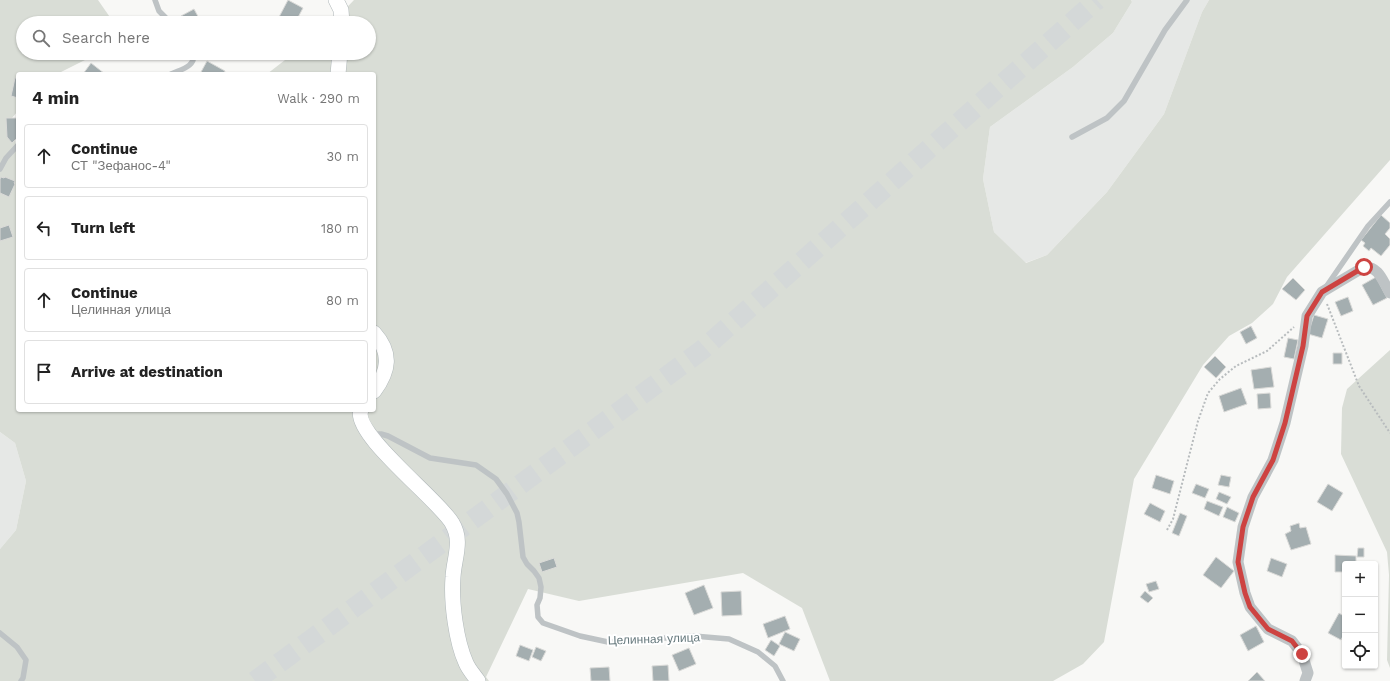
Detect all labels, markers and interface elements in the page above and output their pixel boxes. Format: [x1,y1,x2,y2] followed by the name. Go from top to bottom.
[16,16,376,60] search box
[30,27,52,49] icon: search
[62,29,150,47] text: Search here
[32,88,79,108] text: 4 min
[277,91,360,106] text: Walk · 290 m
[71,140,138,158] text: Continue
[33,145,55,167] icon: ahead
[327,149,359,164] text: 30 m
[71,158,171,173] text: СТ "Зефанос-4"
[33,217,55,239] icon: left
[71,219,135,237] text: Turn left
[321,221,359,236] text: 180 m
[1355,258,1373,276] route start
[71,284,138,302] text: Continue
[33,289,55,311] icon: ahead
[326,293,359,308] text: 80 m
[71,302,171,317] text: Целинная улица
[33,361,55,383] icon: arrive
[71,363,223,381] text: Arrive at destination
[1342,561,1378,669] map controls
[1342,561,1378,597] button: +
[1342,597,1378,633] button: −
[608,630,701,648] street label: Целинная улица
[1342,633,1378,669] button: locate
[1293,645,1311,663] route end

